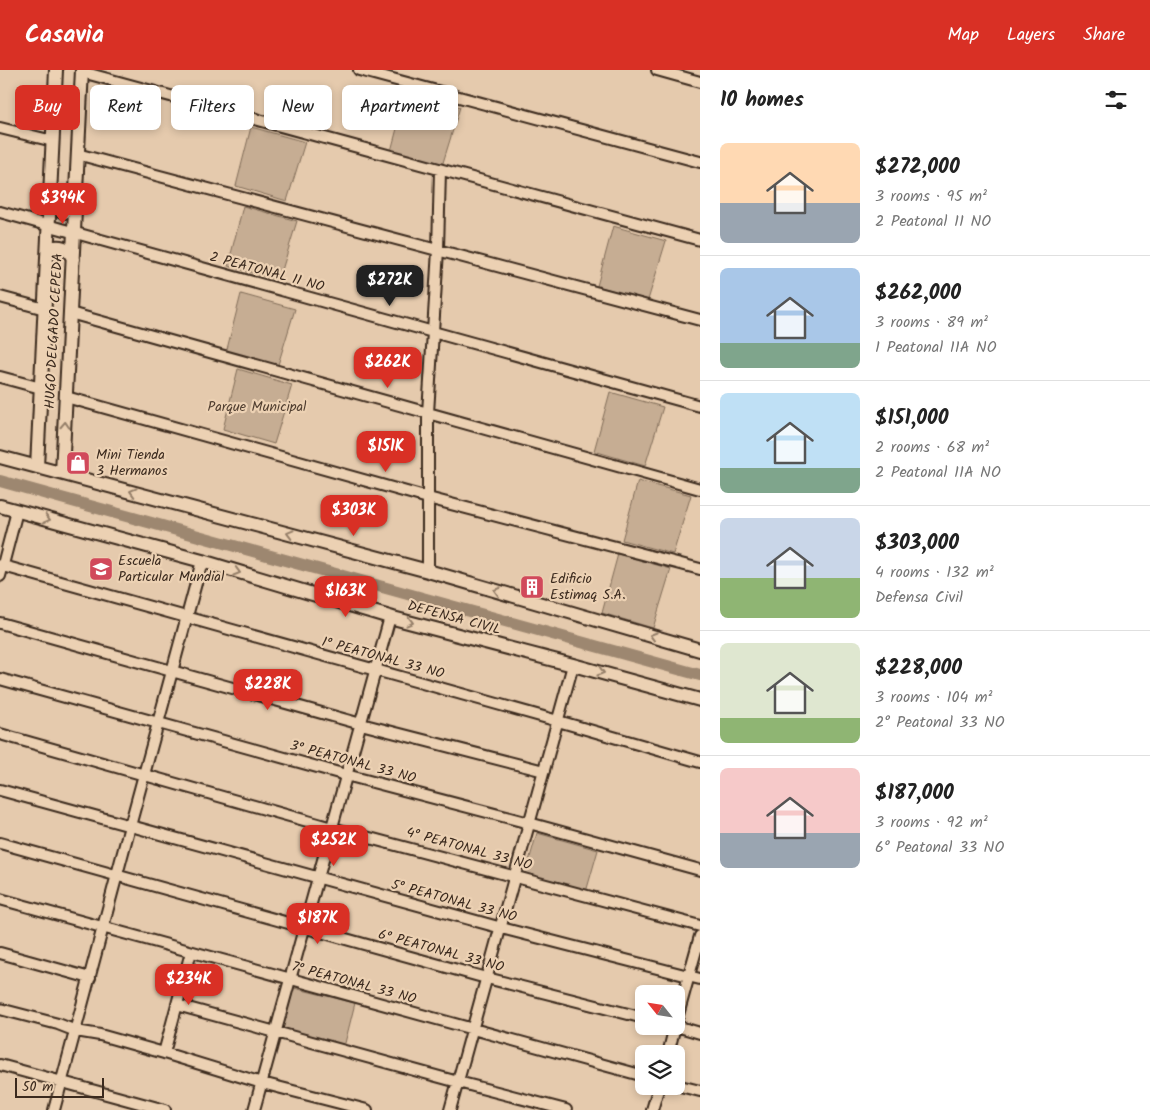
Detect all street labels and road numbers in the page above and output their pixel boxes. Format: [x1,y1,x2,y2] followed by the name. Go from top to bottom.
[207,246,327,298] street label: 2 PEATONAL 11 NO
[39,253,69,409] street label: HUGO DELGADO CEPEDA
[405,595,503,641] street label: DEFENSA CIVIL
[319,631,447,685] street label: 1° PEATONAL 33 NO
[288,735,419,790] street label: 3° PEATONAL 33 NO
[404,822,535,876] street label: 4° PEATONAL 33 NO
[389,874,520,928] street label: 5° PEATONAL 33 NO
[376,924,507,978] street label: 6° PEATONAL 33 NO
[289,956,419,1010] street label: 7° PEATONAL 33 NO

